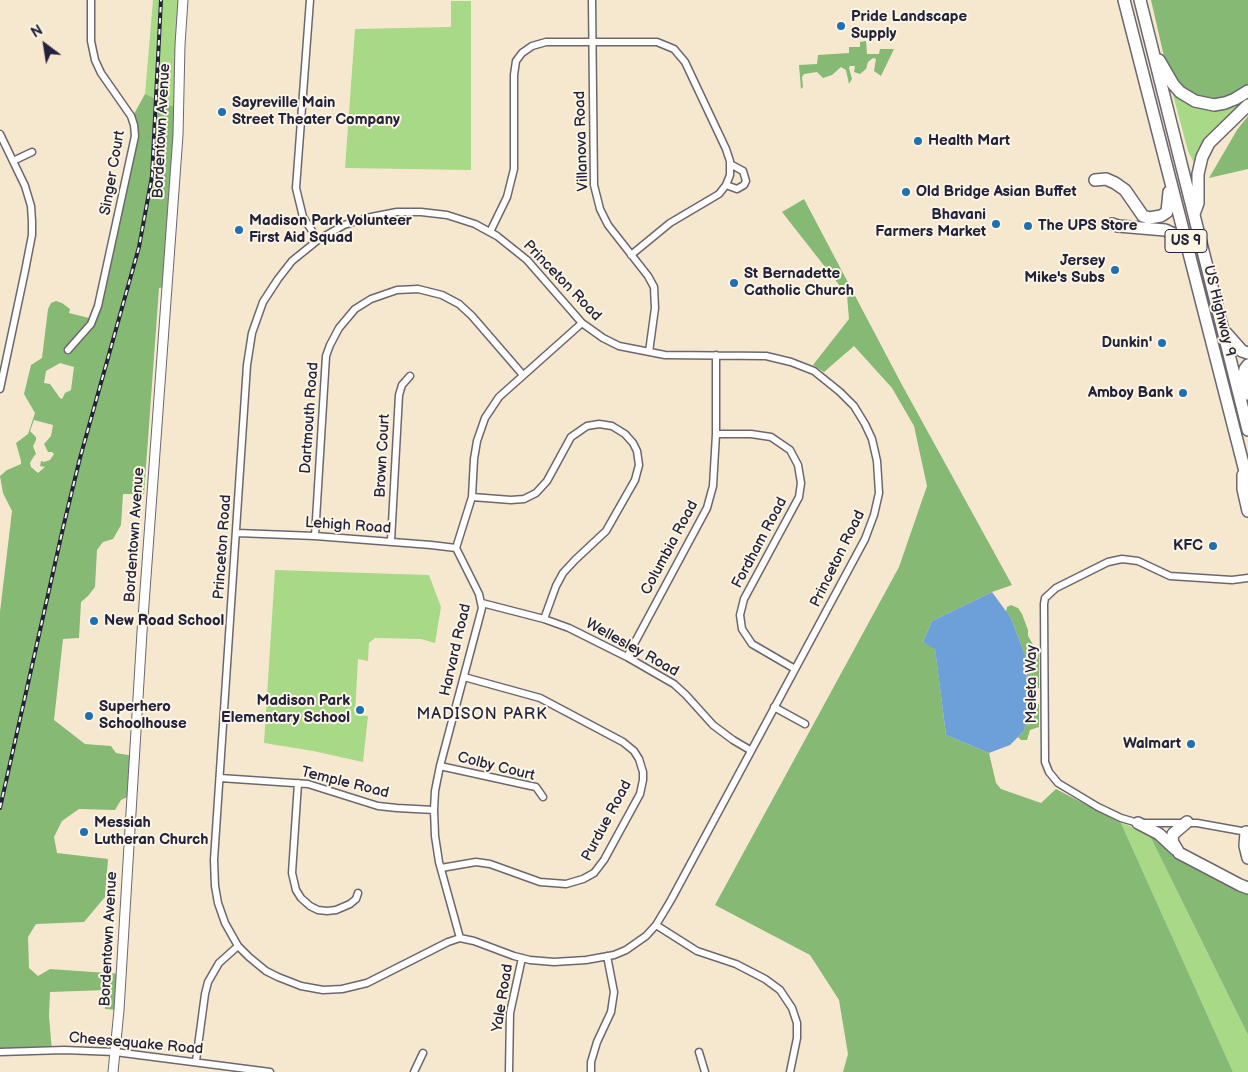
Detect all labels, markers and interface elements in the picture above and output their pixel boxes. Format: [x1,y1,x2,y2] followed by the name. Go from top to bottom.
[851,8,967,43] place label: Pride Landscape Supply
[20,20,70,70] north arrow
[835,20,847,32] marker: Pride Landscape Supply
[28,22,46,42] text: N
[149,63,175,199] street label: Bordentown Avenue
[571,90,593,192] street label: Villanova Road
[232,94,400,129] place label: Sayreville Main Street Theater Company
[216,106,228,118] marker: Sayreville Main Street Theater Company
[97,129,129,217] street label: Singer Court
[928,132,1010,150] place label: Health Mart
[912,135,924,147] marker: Health Mart
[916,183,1076,201] place label: Old Bridge Asian Buffet
[900,186,912,198] marker: Old Bridge Asian Buffet
[875,206,986,241] place label: Bhavani Farmers Market
[249,212,412,247] place label: Madison Park Volunteer First Aid Squad
[1038,217,1137,235] place label: The UPS Store
[990,218,1002,230] marker: Bhavani Farmers Market
[1022,220,1034,232] marker: The UPS Store
[233,224,245,236] marker: Madison Park Volunteer First Aid Squad
[1165,230,1207,252] road number: US 9
[519,237,605,325] street label: Princeton Road
[1024,252,1105,287] place label: Jersey Mike's Subs
[1109,264,1121,276] marker: Jersey Mike's Subs
[1199,264,1239,358] street label: US Highway 9
[744,265,854,300] place label: St Bernadette Catholic Church
[728,277,740,289] marker: St Bernadette Catholic Church
[1102,334,1152,352] place label: Dunkin'
[1156,337,1168,349] marker: Dunkin'
[297,362,323,474] street label: Dartmouth Road
[1088,384,1173,402] place label: Amboy Bank
[1177,387,1189,399] marker: Amboy Bank
[372,414,394,498] street label: Brown Court
[121,467,149,603] street label: Bordentown Avenue
[210,494,236,600] street label: Princeton Road
[729,495,791,591] street label: Fordham Road
[638,498,702,598] street label: Columbia Road
[807,508,869,610] street label: Princeton Road
[304,514,392,538] street label: Lehigh Road
[1173,537,1203,555] place label: KFC
[1207,540,1219,552] marker: KFC
[437,602,475,698] street label: Harvard Road
[104,612,224,630] place label: New Road School
[88,615,100,627] marker: New Road School
[582,615,682,681] street label: Wellesley Road
[1023,645,1041,723] street label: Meleta Way
[221,692,350,727] place label: Madison Park Elementary School
[99,698,187,733] place label: Superhero Schoolhouse
[354,704,366,716] marker: Madison Park Elementary School
[415,705,549,725] district label: MADISON PARK
[83,710,95,722] marker: Superhero Schoolhouse
[1123,735,1181,753] place label: Walmart
[1185,738,1197,750] marker: Walmart
[455,749,537,785] street label: Colby Court
[299,763,391,803] street label: Temple Road
[578,777,636,865] street label: Purdue Road
[94,814,208,849] place label: Messiah Lutheran Church
[78,826,90,838] marker: Messiah Lutheran Church
[96,871,122,1007] street label: Bordentown Avenue
[489,963,517,1033] street label: Yale Road
[68,1029,204,1059] street label: Cheesequake Road

